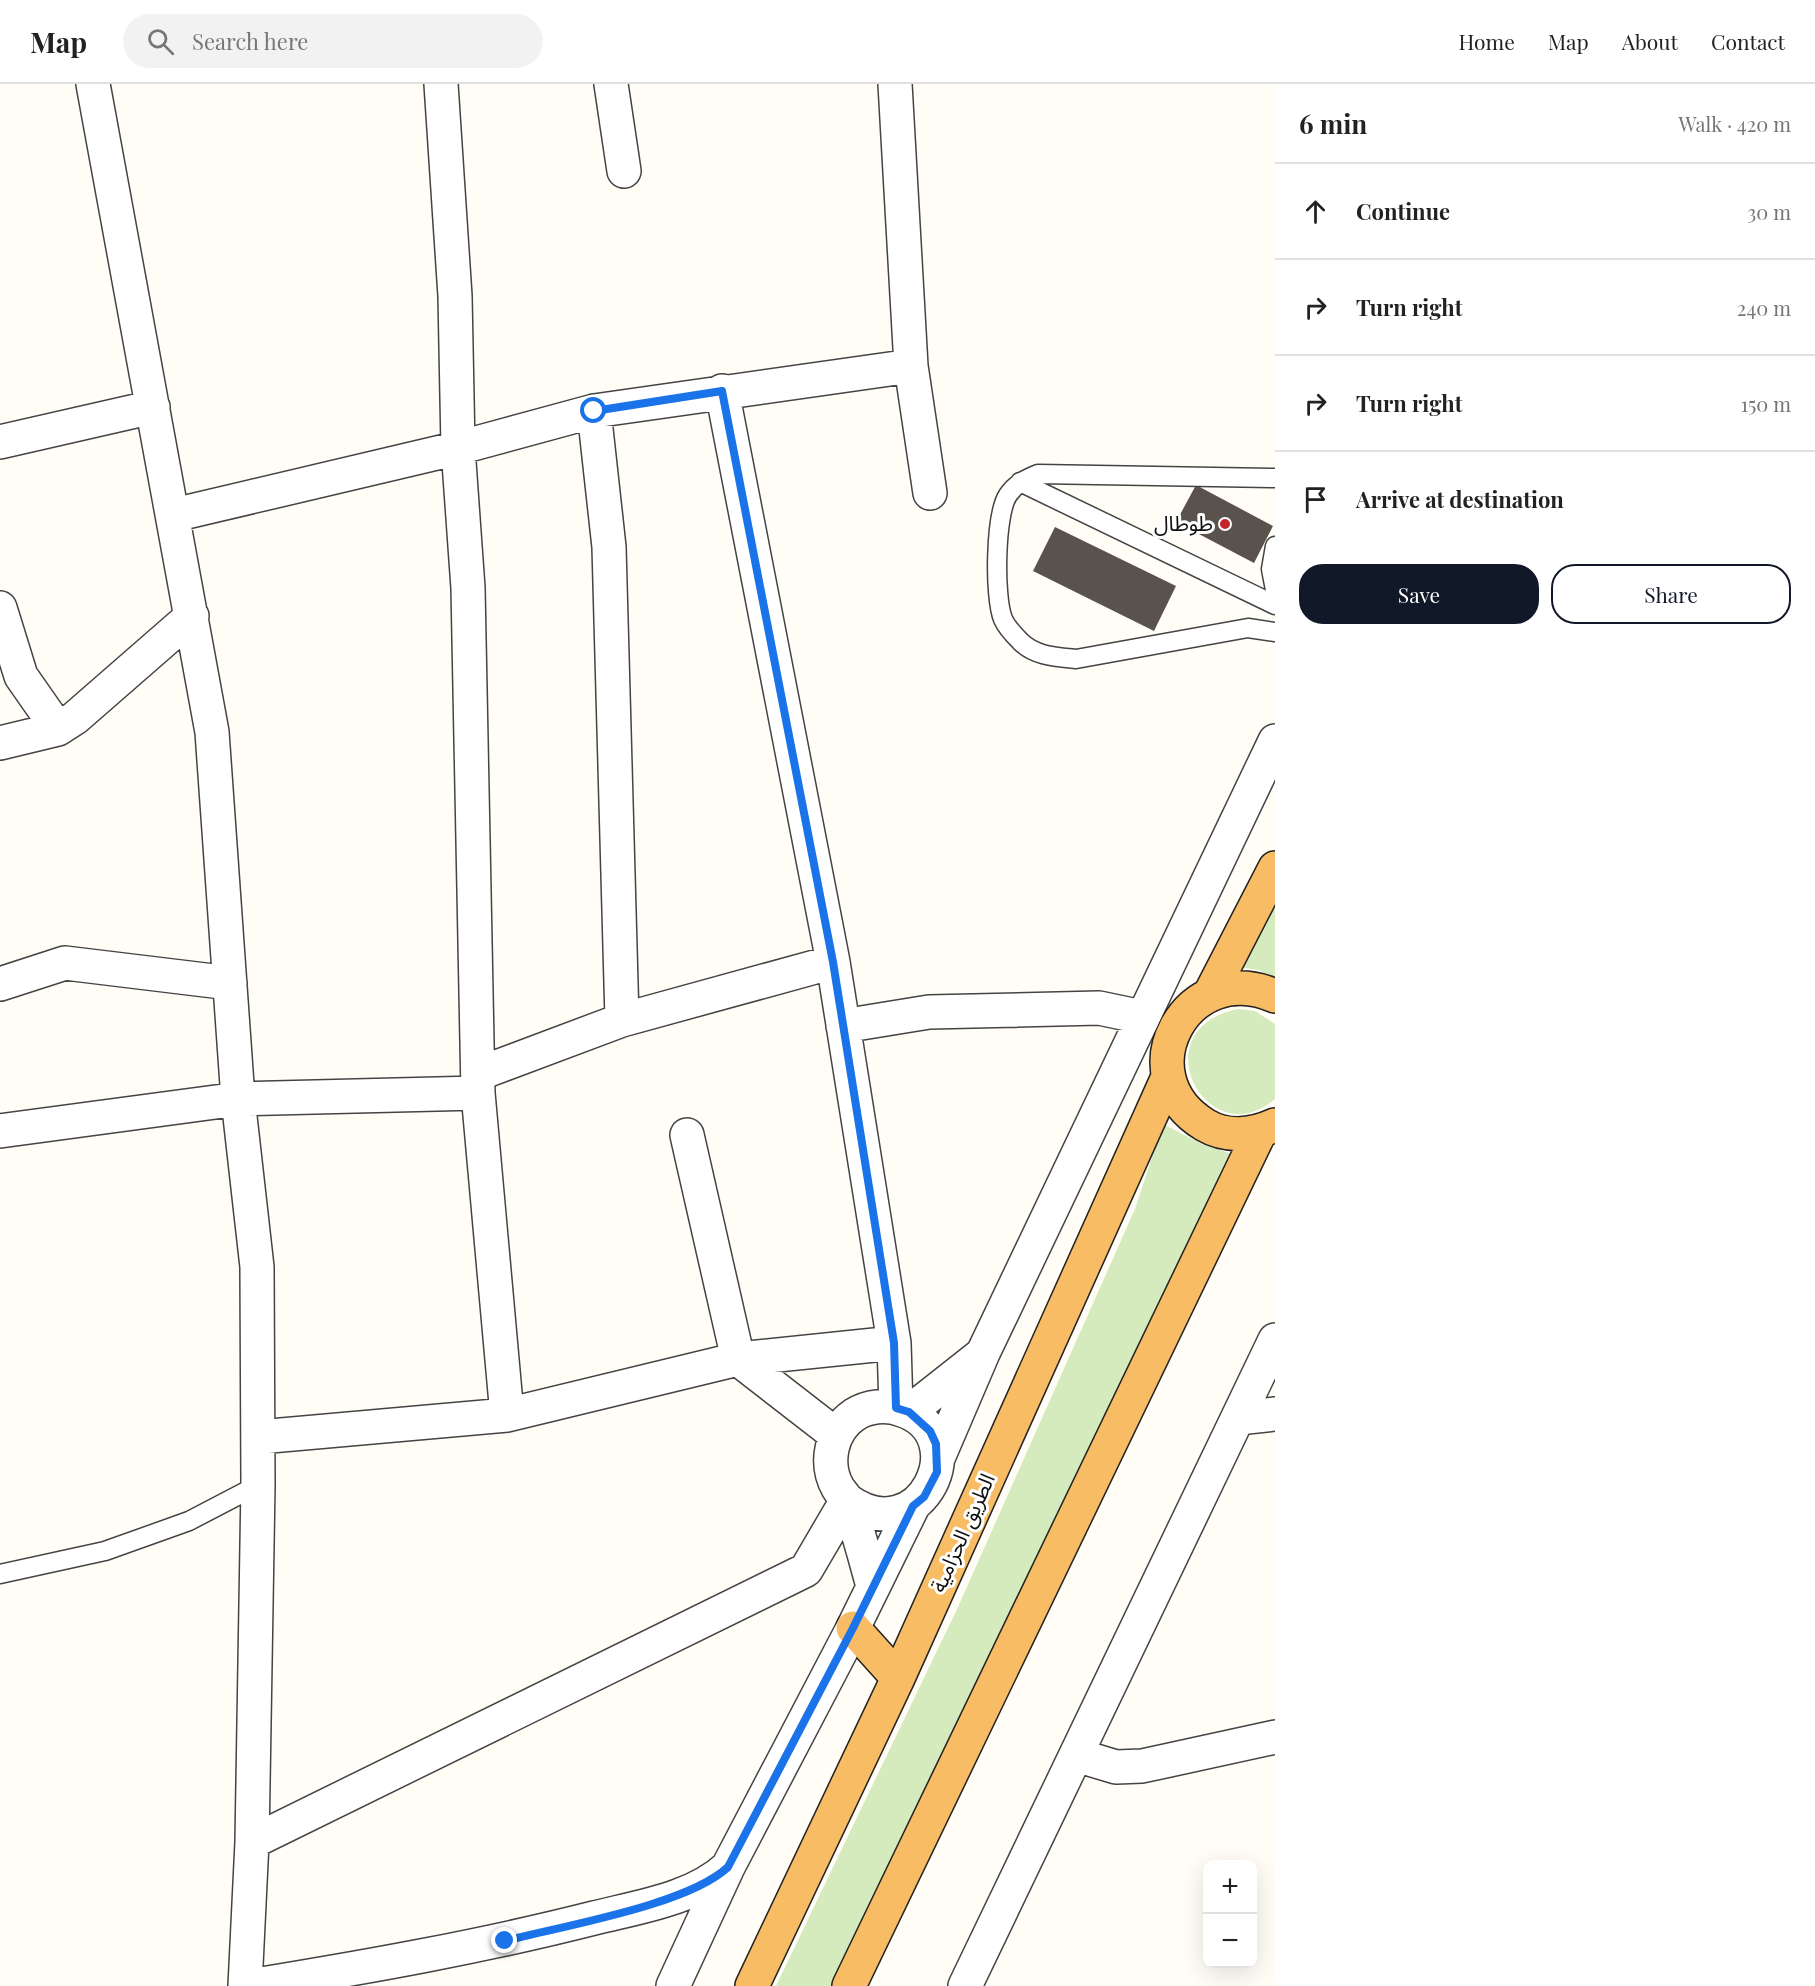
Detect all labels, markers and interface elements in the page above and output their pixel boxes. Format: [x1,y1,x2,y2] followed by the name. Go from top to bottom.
[123,14,543,68] search box
[30,23,87,60] text: Map
[144,25,177,58] icon: search
[192,26,308,56] text: Search here
[1459,27,1515,55] text: Home
[1548,27,1589,55] text: Map
[1622,27,1678,55] text: About
[1711,27,1785,55] text: Contact
[1299,106,1367,141] text: 6 min
[1678,110,1791,137] text: Walk · 420 m
[1299,195,1332,228] icon: ahead
[1356,196,1450,226] text: Continue
[1747,198,1791,225] text: 30 m
[1299,291,1332,324] icon: right
[1356,292,1462,322] text: Turn right
[1737,294,1791,321] text: 240 m
[1299,387,1332,420] icon: right
[1356,388,1462,418] text: Turn right
[1741,390,1791,417] text: 150 m
[580,397,606,423] route start
[1299,483,1332,516] icon: arrive
[1356,484,1564,514] text: Arrive at destination
[1154,508,1213,536] place label: طوطال
[1218,517,1232,531] marker: طوطال
[1299,564,1539,624] button: Save
[1551,564,1791,624] button: Share
[923,1468,1001,1596] street label: الطريق الحزامية
[1203,1860,1257,1968] map controls
[1203,1860,1257,1914] button: +
[1203,1914,1257,1968] button: −
[491,1927,517,1953] route end

